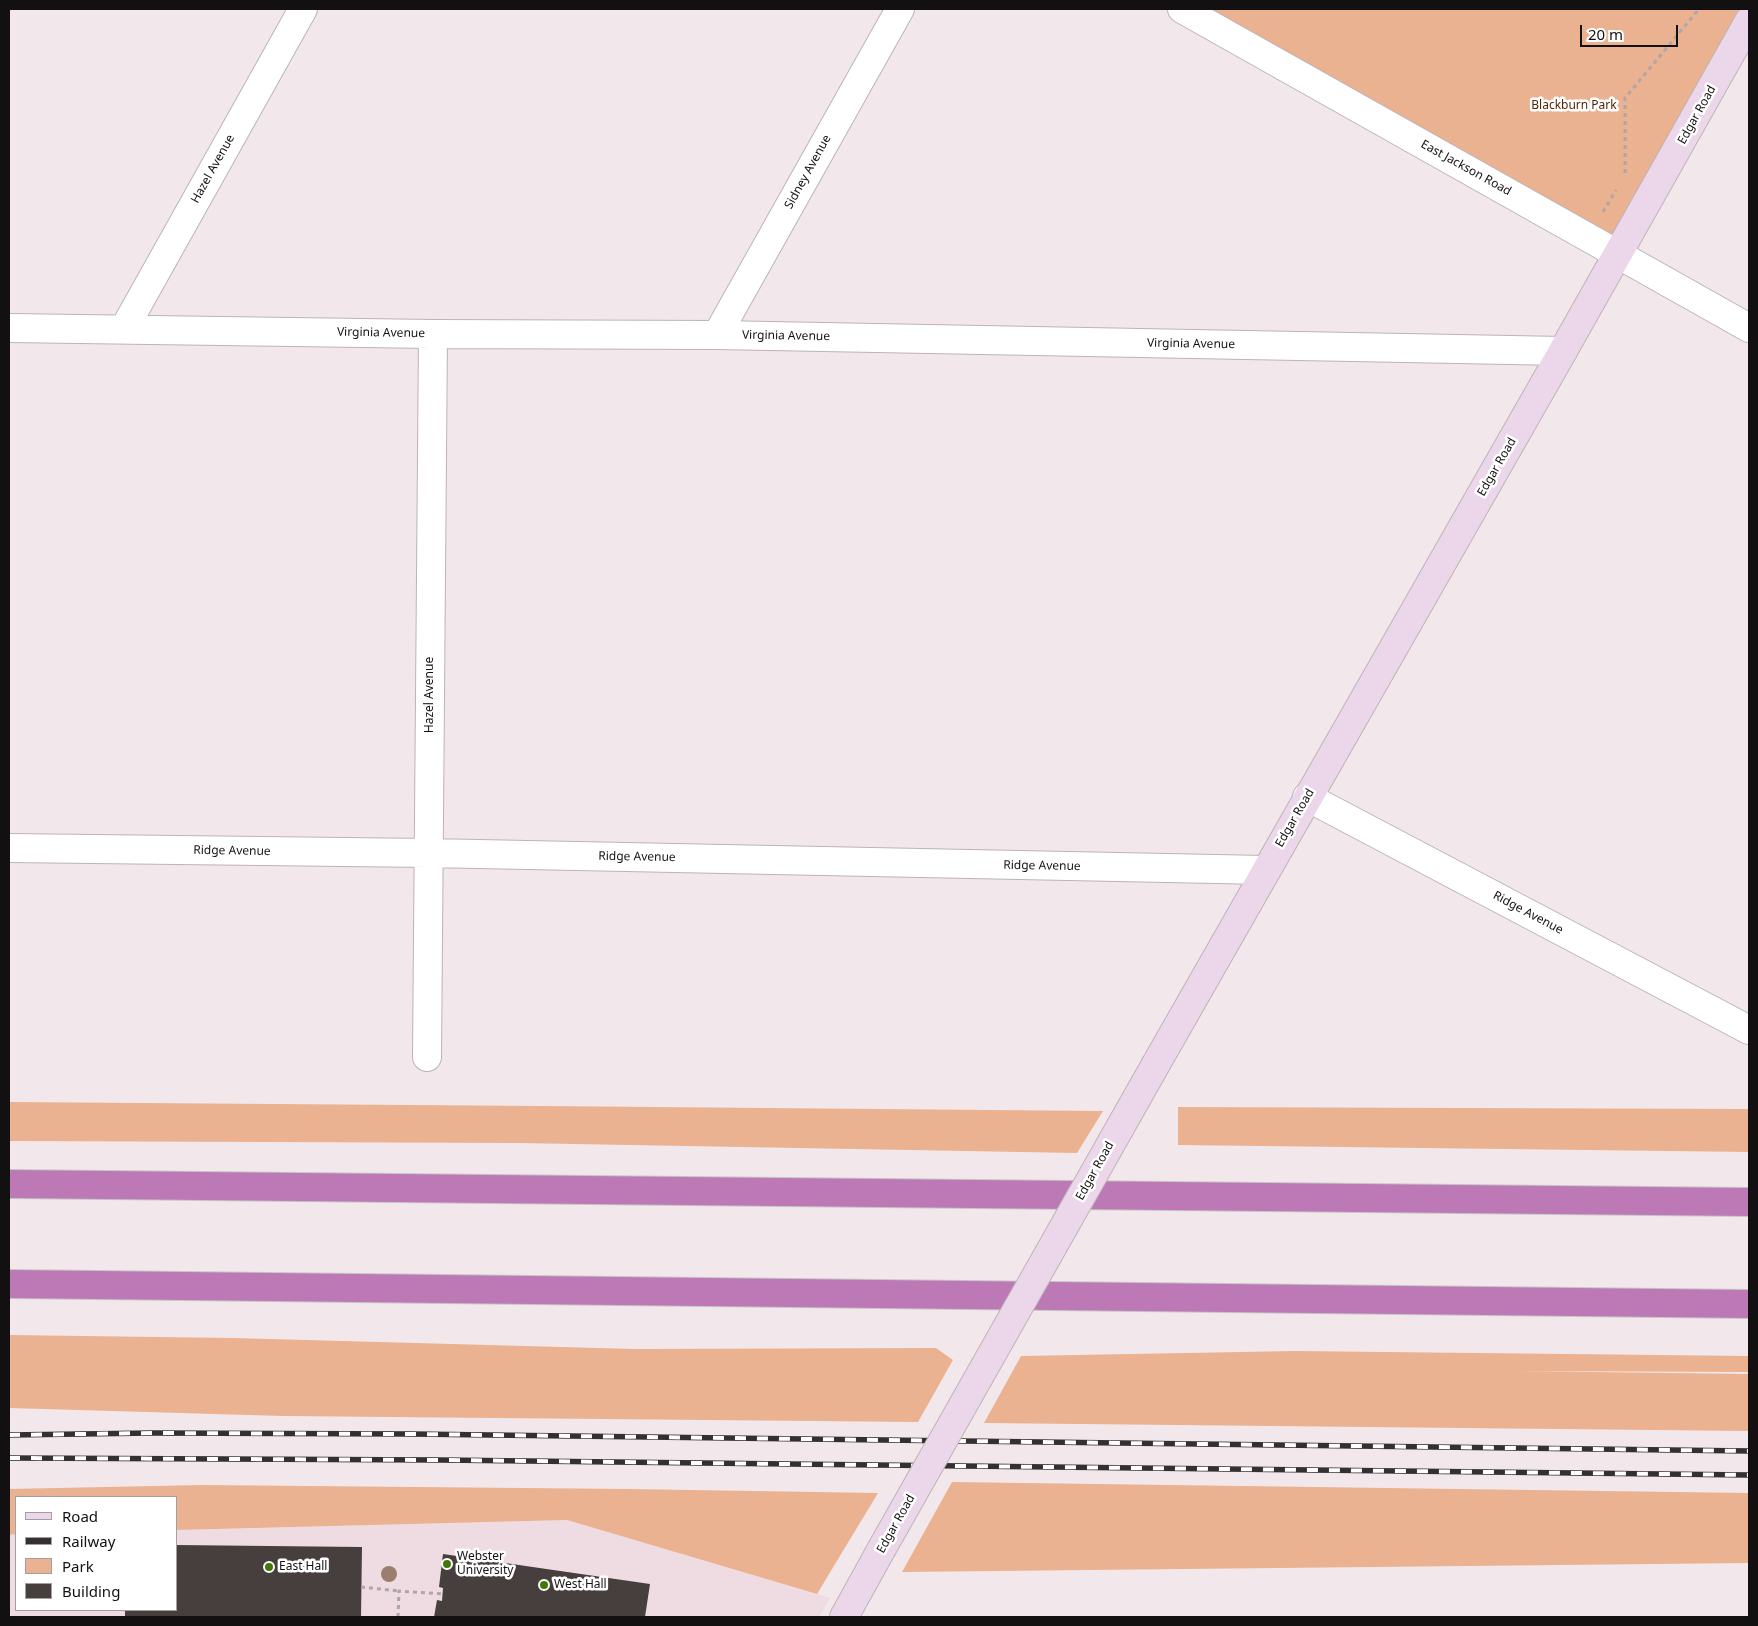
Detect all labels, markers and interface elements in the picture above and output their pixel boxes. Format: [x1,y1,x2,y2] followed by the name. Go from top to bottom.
[1583,15,1680,47] scale bar
[1588,24,1623,44] text: 20 m
[1675,83,1719,147] street label: Edgar Road
[1531,99,1617,113] park label: Blackburn Park
[188,132,238,206] street label: Hazel Avenue
[782,132,834,212] street label: Sidney Avenue
[1418,137,1514,199] street label: East Jackson Road
[337,325,425,341] street label: Virginia Avenue
[742,328,830,344] street label: Virginia Avenue
[1147,336,1235,352] street label: Virginia Avenue
[1474,435,1520,499] street label: Edgar Road
[423,657,437,733] street label: Hazel Avenue
[1272,786,1318,850] street label: Edgar Road
[193,843,271,859] street label: Ridge Avenue
[598,849,676,865] street label: Ridge Avenue
[1003,858,1081,874] street label: Ridge Avenue
[1490,888,1566,938] street label: Ridge Avenue
[1073,1139,1117,1203] street label: Edgar Road
[874,1492,918,1556] street label: Edgar Road
[15,1496,178,1611] legend
[62,1506,98,1526] text: Road
[62,1531,115,1551] text: Railway
[457,1550,513,1578] place label: Webster University
[62,1556,94,1576] text: Park
[441,1558,453,1570] marker: Webster University
[279,1560,327,1574] place label: East Hall
[263,1561,275,1573] marker: East Hall
[554,1578,607,1592] place label: West Hall
[538,1579,550,1591] marker: West Hall
[62,1581,120,1601] text: Building

